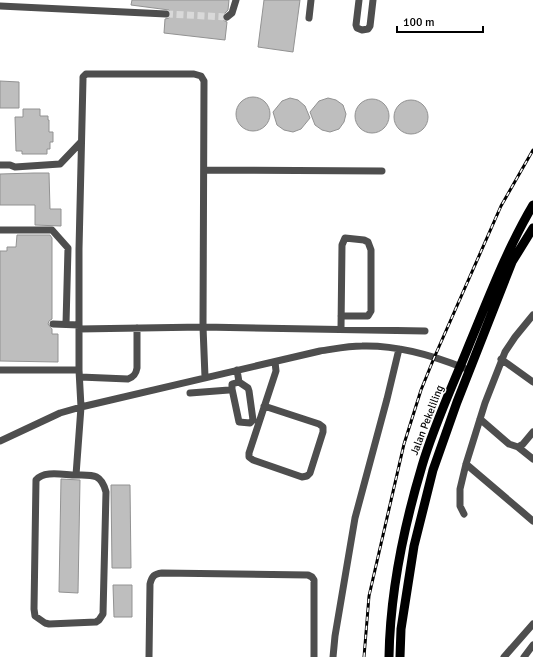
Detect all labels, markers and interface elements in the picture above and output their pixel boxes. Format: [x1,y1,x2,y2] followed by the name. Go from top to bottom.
[397,8,483,34] scale bar
[403,15,435,30] text: 100 m
[408,383,446,457] street label: Jalan Pekeliling

